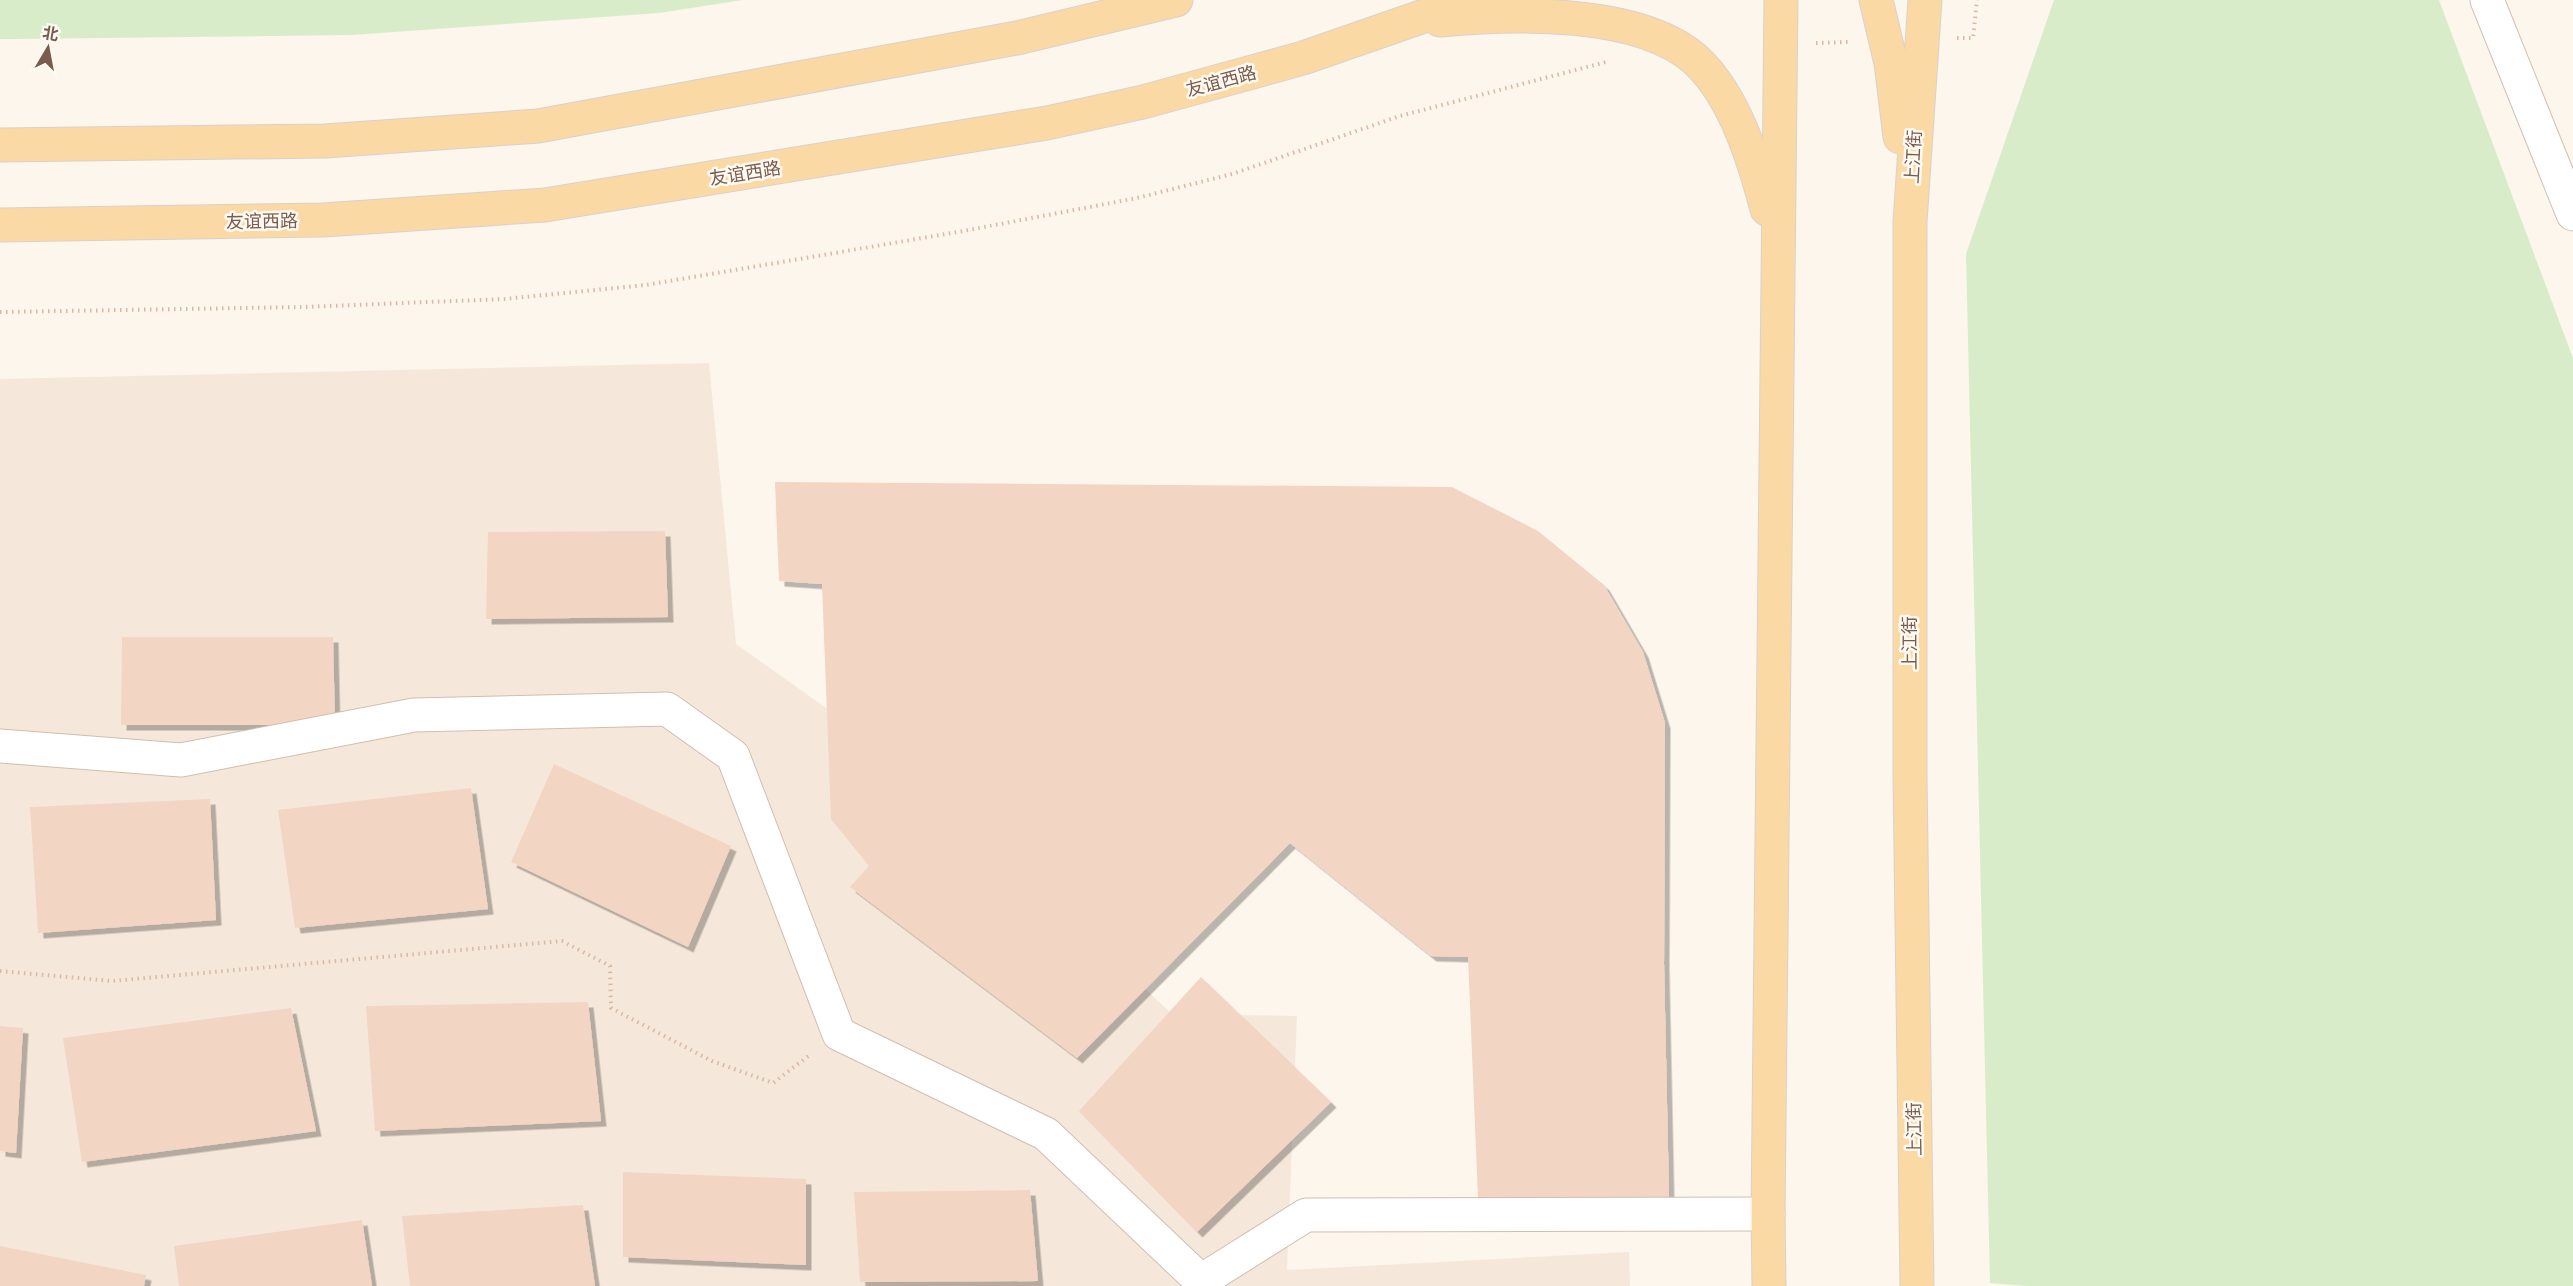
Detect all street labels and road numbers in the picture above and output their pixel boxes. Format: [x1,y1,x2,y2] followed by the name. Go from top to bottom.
[1184,62,1258,100] street label: 友谊西路
[1901,129,1925,185] street label: 上江街
[708,157,782,189] street label: 友谊西路
[226,210,298,232] street label: 友谊西路
[1899,616,1920,670] street label: 上江街
[1903,1102,1925,1156] street label: 上江街

